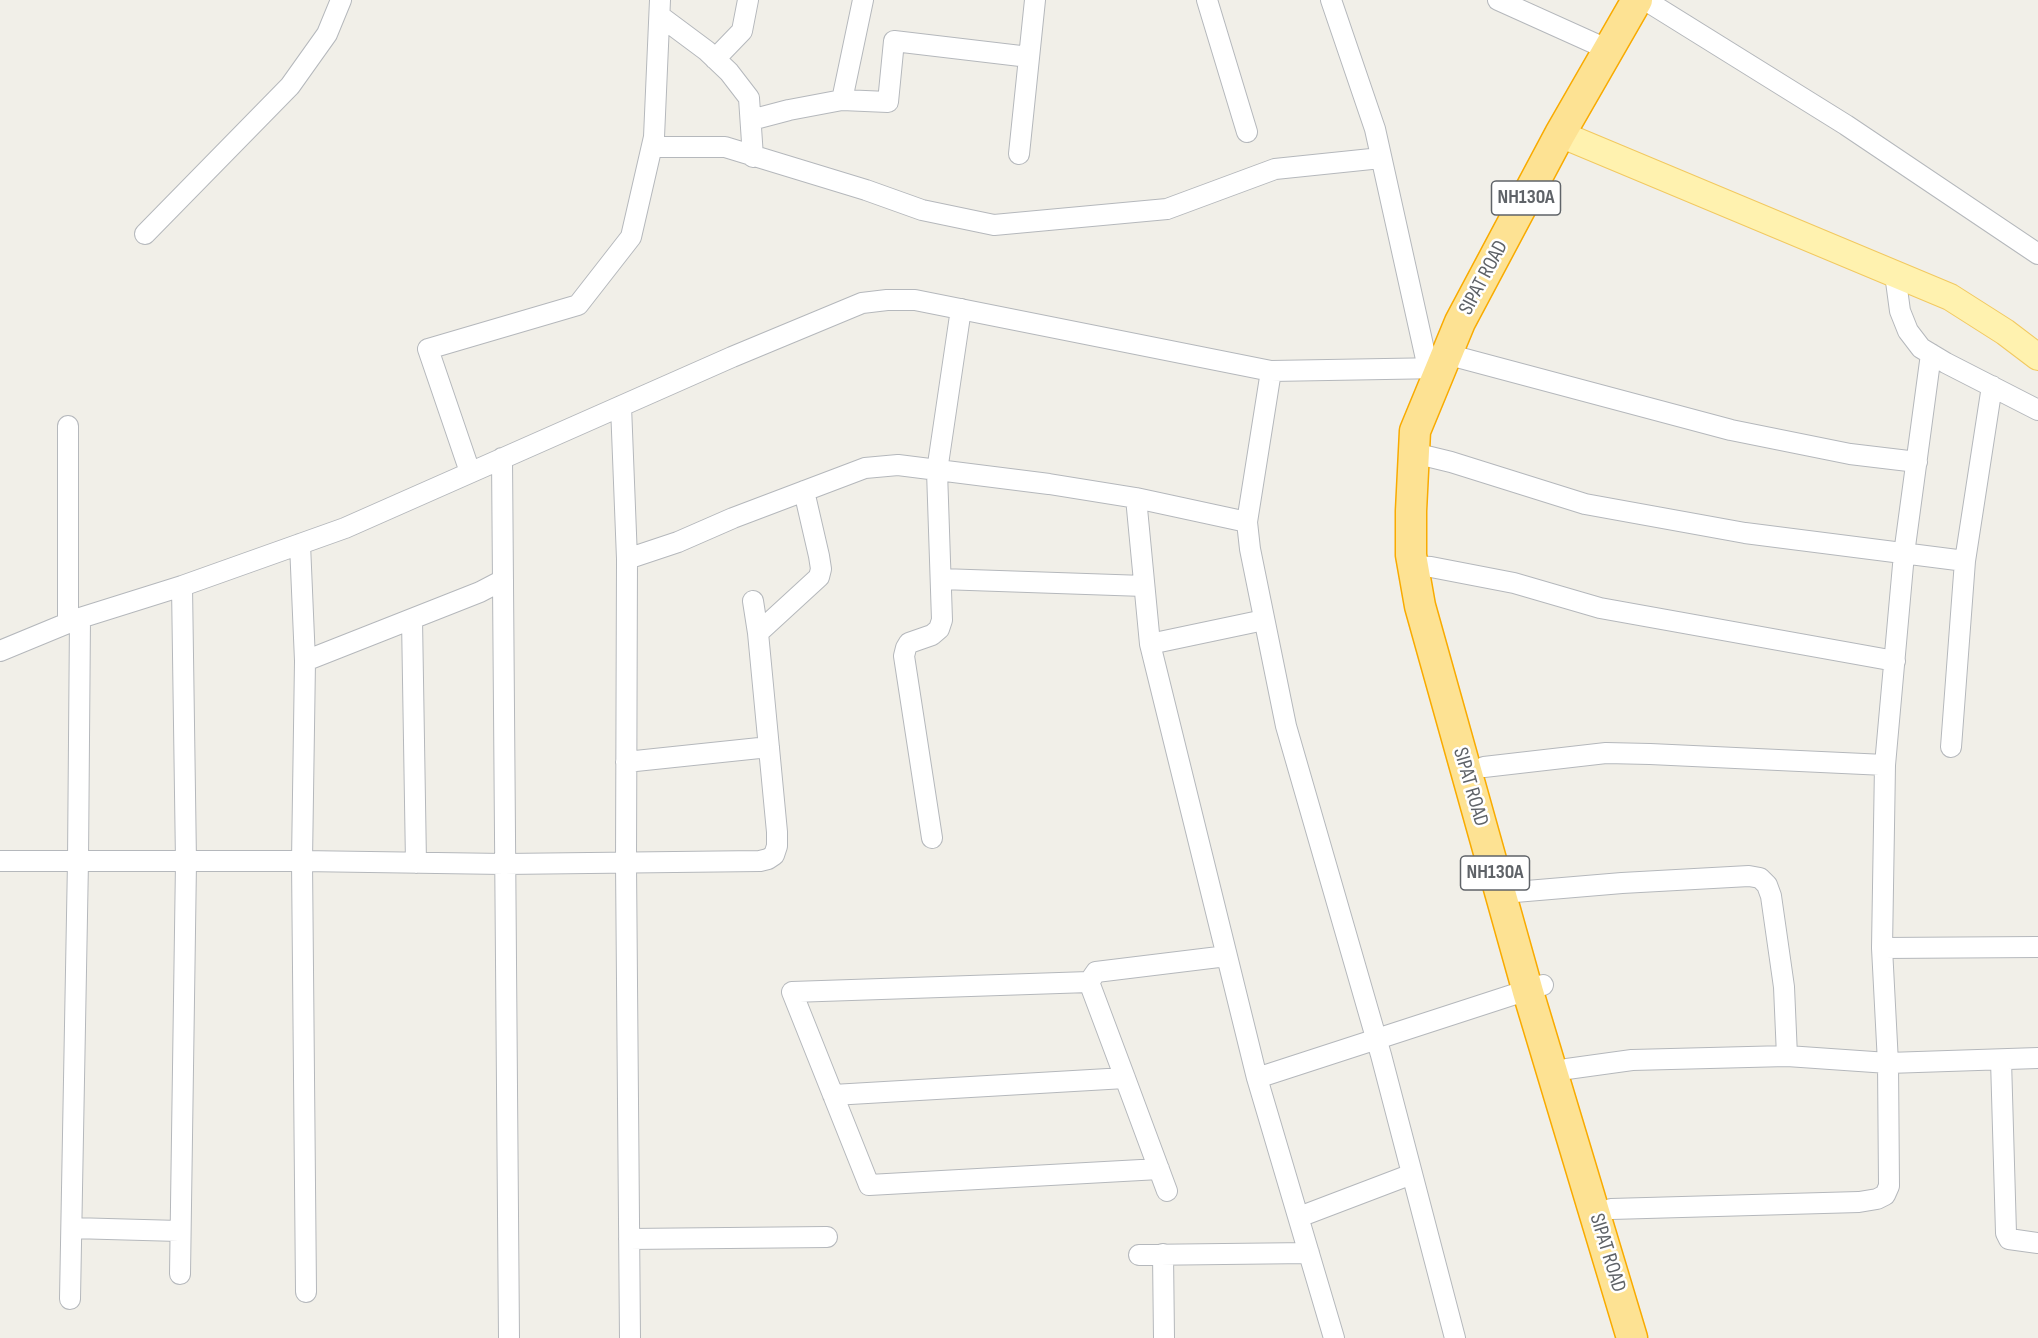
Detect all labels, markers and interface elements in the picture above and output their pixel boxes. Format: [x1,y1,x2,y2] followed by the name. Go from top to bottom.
[1492,181,1561,215] road number: NH130A
[1454,236,1514,320] street label: SIPAT ROAD
[1447,745,1493,829] street label: SIPAT ROAD
[1460,856,1530,890] road number: NH130A
[1583,1211,1631,1295] street label: SIPAT ROAD

